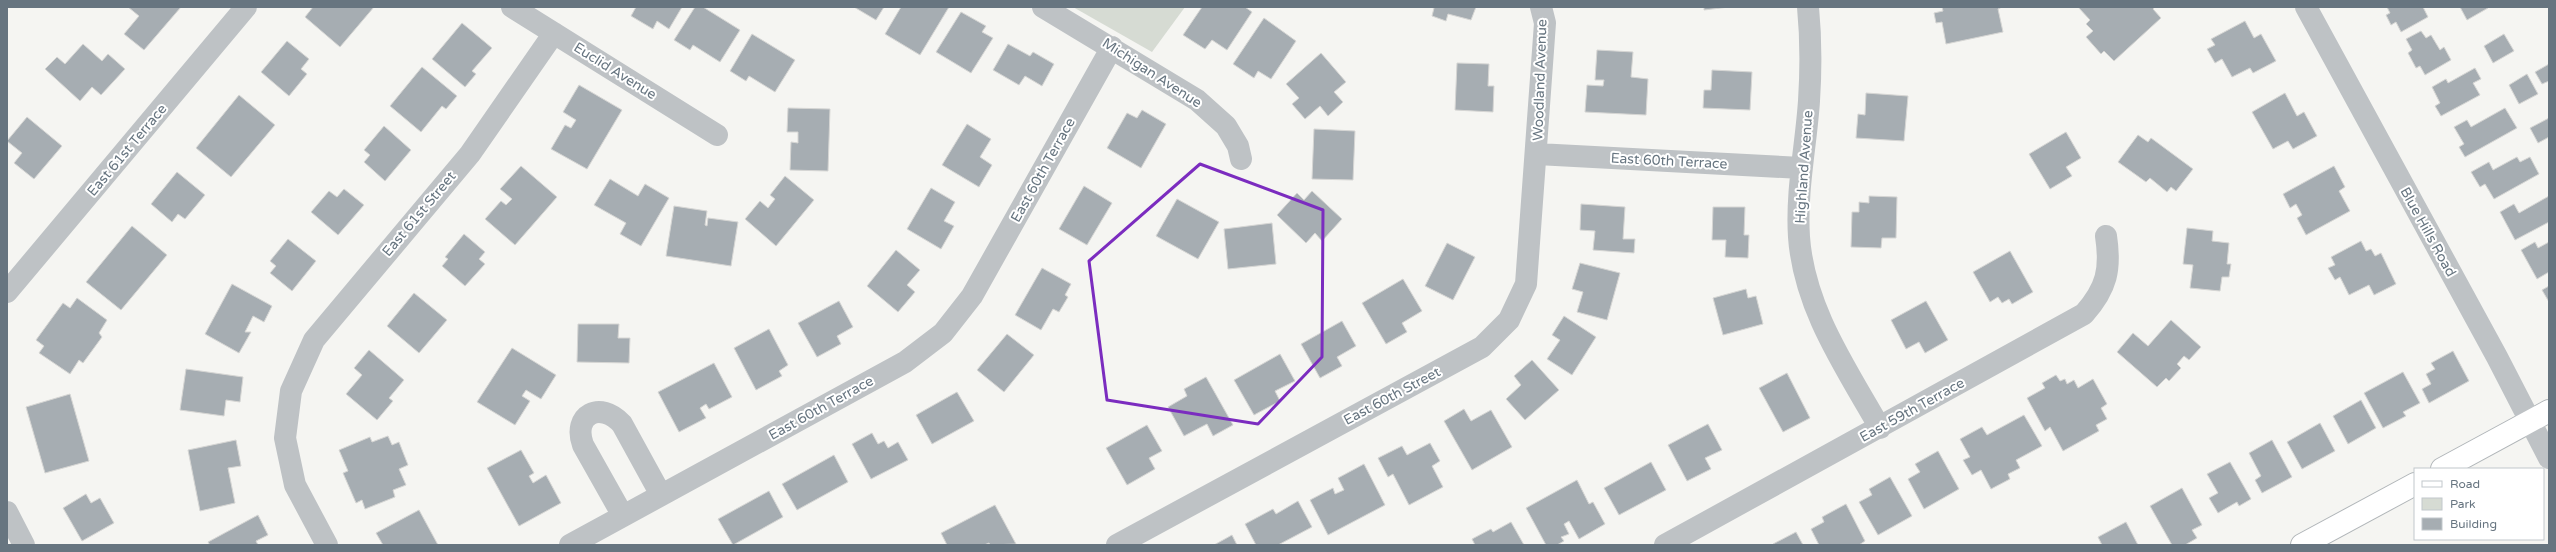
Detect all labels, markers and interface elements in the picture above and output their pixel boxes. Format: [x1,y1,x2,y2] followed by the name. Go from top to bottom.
[1529,19,1551,141] street label: Woodland Avenue
[1099,34,1205,112] street label: Michigan Avenue
[571,39,660,103] street label: Euclid Avenue
[84,100,171,200] street label: East 61st Terrace
[1792,110,1816,224] street label: Highland Avenue
[1007,115,1079,225] street label: East 60th Terrace
[1610,149,1728,173] street label: East 60th Terrace
[379,168,460,260] street label: East 61st Street
[2396,184,2460,280] street label: Blue Hills Road
[1341,363,1444,429] street label: East 60th Street
[766,372,876,444] street label: East 60th Terrace
[1857,374,1967,446] street label: East 59th Terrace
[2414,468,2544,540] legend
[2450,477,2480,491] text: Road
[2450,497,2476,511] text: Park
[2450,517,2497,531] text: Building

